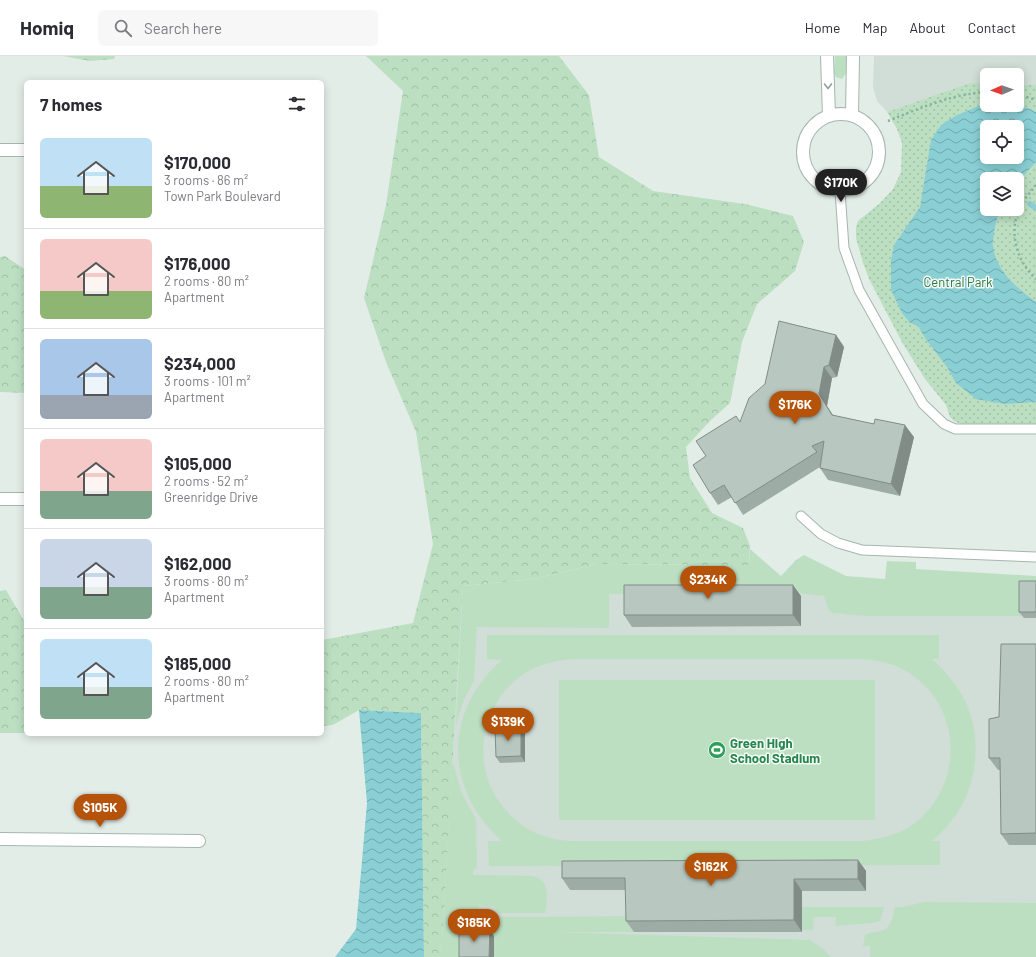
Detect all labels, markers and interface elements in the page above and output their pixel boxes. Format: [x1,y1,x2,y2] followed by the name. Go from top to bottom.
[98,10,378,46] search box
[20,16,74,39] text: Homiq
[112,17,134,39] icon: search
[144,19,222,37] text: Search here
[805,19,841,36] text: Home
[863,19,887,36] text: Map
[909,19,946,36] text: About
[968,19,1016,36] text: Contact
[980,68,1024,112] north arrow
[980,68,1024,216] map controls
[824,83,832,89] one-way arrow
[286,93,308,115] icon: filters
[40,94,102,114] text: 7 homes
[980,120,1024,164] button: locate
[164,152,231,172] text: $170,000
[72,154,120,202] icon: home
[813,169,869,203] pin: $170K
[164,172,248,188] text: 3 rooms · 86 m²
[980,172,1024,216] button: layers
[824,174,858,190] text: $170K
[164,188,281,204] text: Town Park Boulevard
[164,253,230,273] text: $176,000
[72,255,120,303] icon: home
[164,273,249,289] text: 2 rooms · 80 m²
[923,274,993,290] park label: Central Park
[164,289,225,305] text: Apartment
[164,353,236,373] text: $234,000
[72,355,120,403] icon: home
[164,373,251,389] text: 3 rooms · 101 m²
[164,389,225,405] text: Apartment
[767,391,823,425] pin: $176K
[778,396,812,412] text: $176K
[164,453,232,473] text: $105,000
[72,455,120,503] icon: home
[164,473,249,489] text: 2 rooms · 52 m²
[164,489,258,505] text: Greenridge Drive
[164,553,232,573] text: $162,000
[72,555,120,603] icon: home
[680,566,736,600] pin: $234K
[689,571,727,587] text: $234K
[164,573,249,589] text: 3 rooms · 80 m²
[164,589,225,605] text: Apartment
[164,653,231,673] text: $185,000
[72,655,120,703] icon: home
[164,673,249,689] text: 2 rooms · 80 m²
[164,689,225,705] text: Apartment
[480,708,536,742] pin: $139K
[491,713,525,729] text: $139K
[730,735,820,766] place label: Green High School Stadium
[707,740,727,760] sports icon: Green High School Stadium
[72,794,128,828] pin: $105K
[83,799,117,815] text: $105K
[683,853,739,887] pin: $162K
[694,858,728,874] text: $162K
[446,909,502,943] pin: $185K
[457,914,491,930] text: $185K

